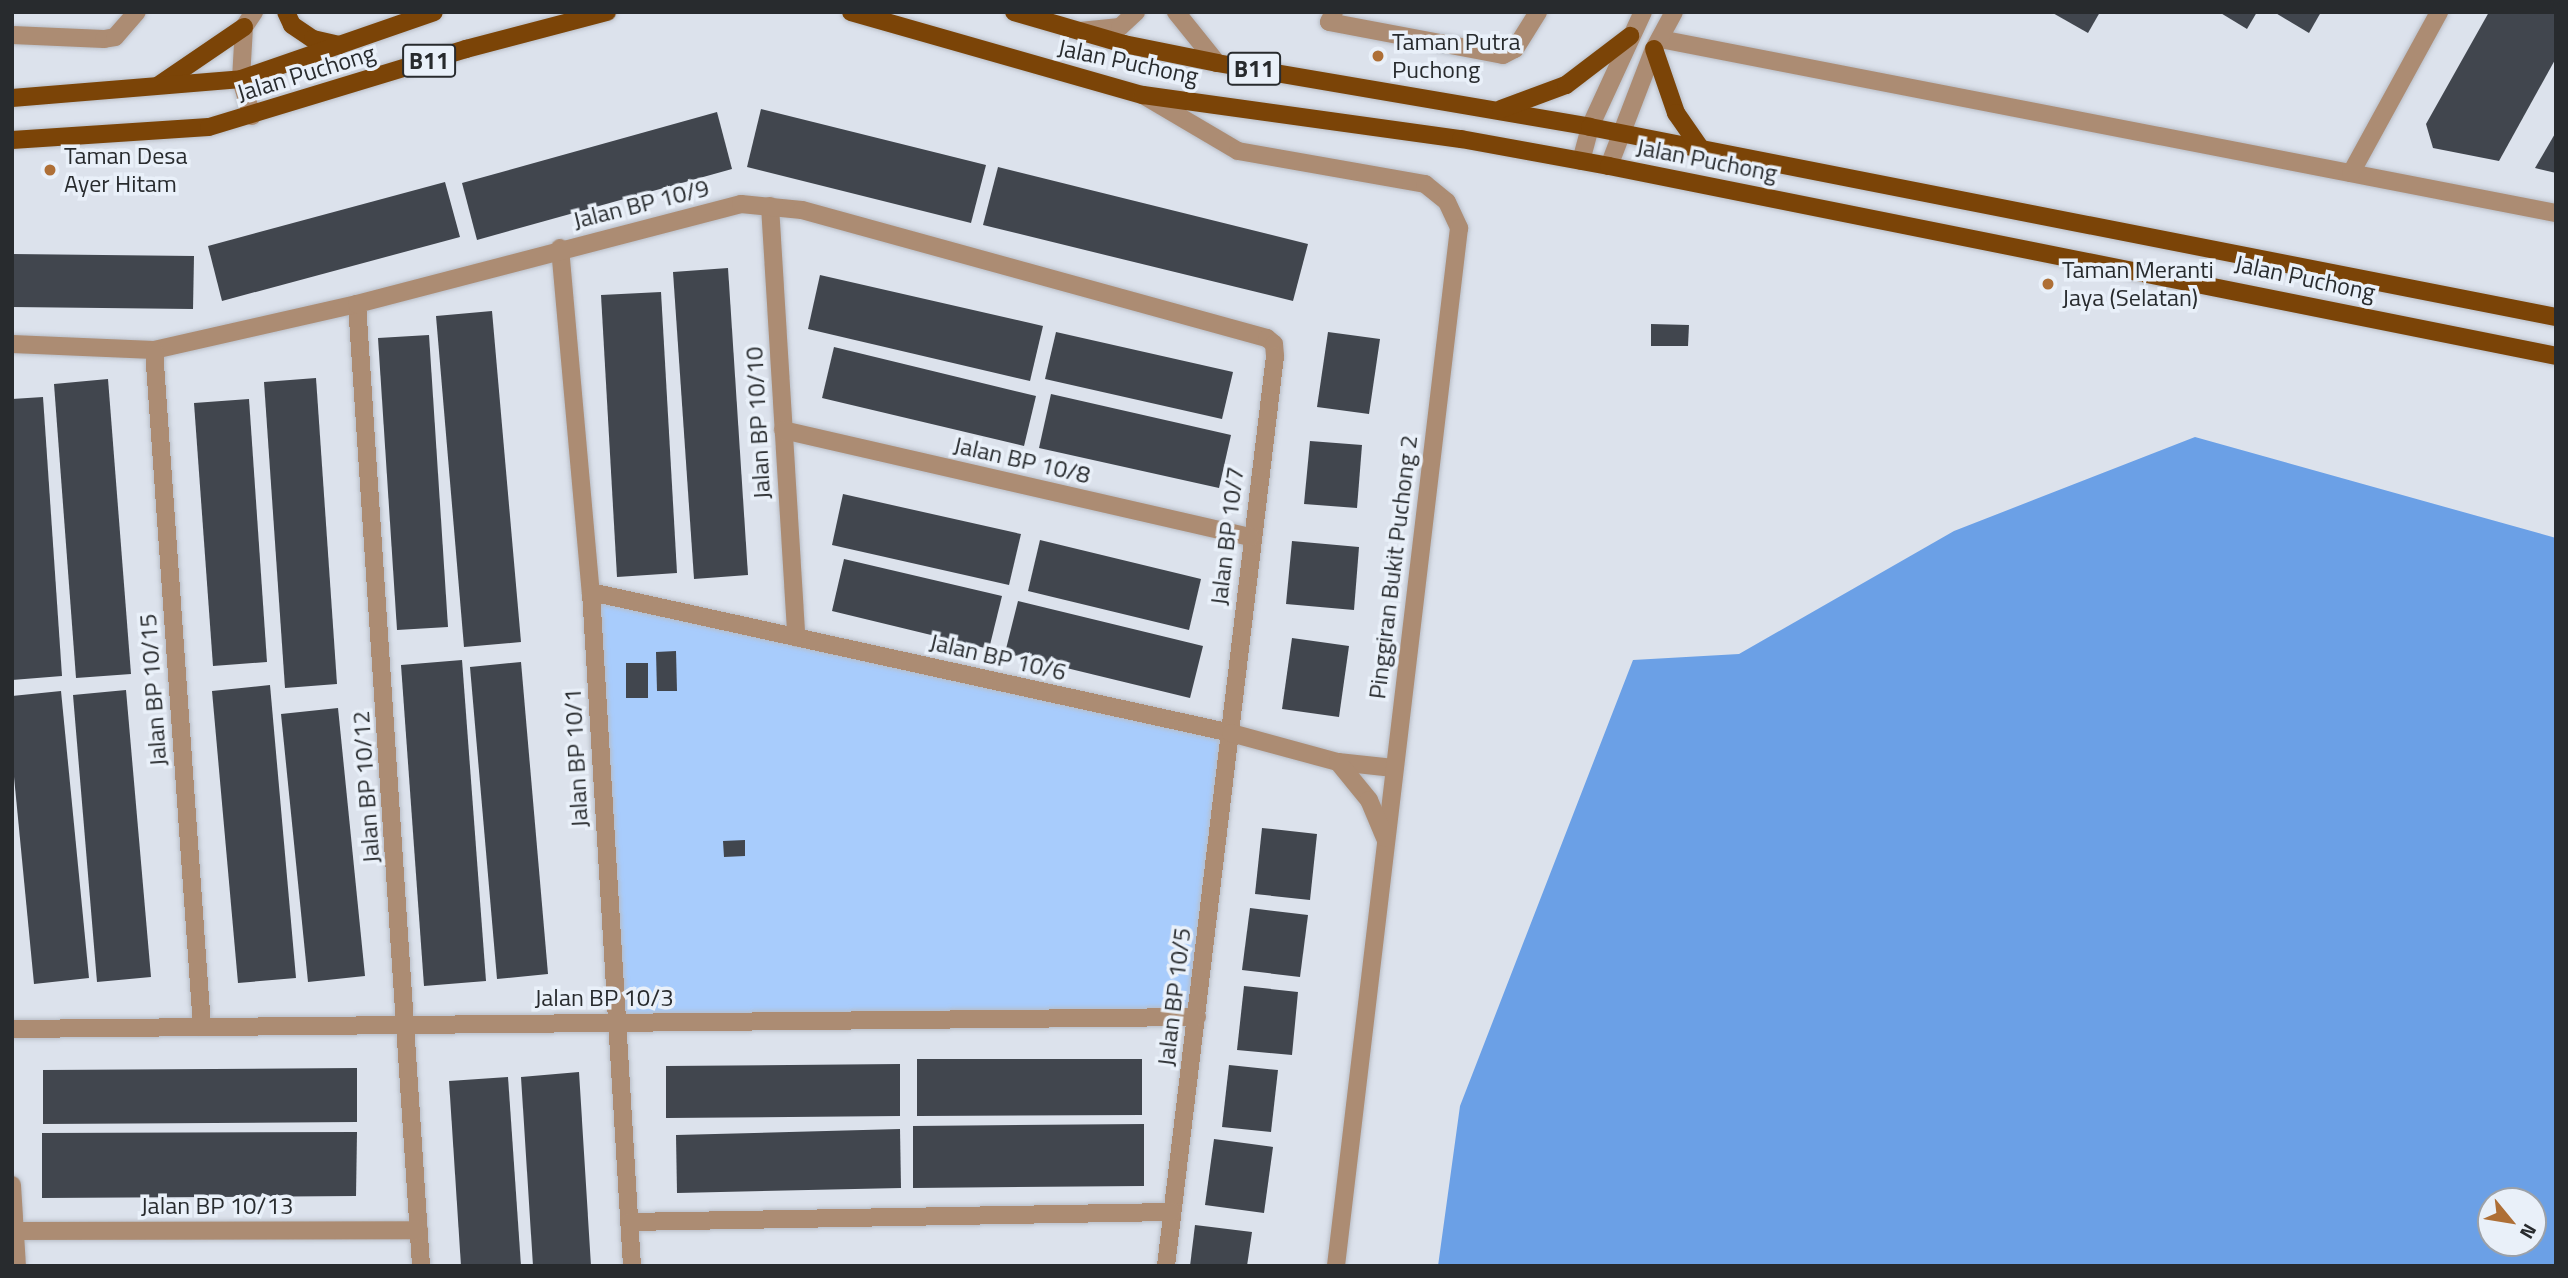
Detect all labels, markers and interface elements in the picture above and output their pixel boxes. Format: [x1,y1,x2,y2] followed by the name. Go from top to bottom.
[1392,28,1520,84] place label: Taman Putra Puchong
[1055,33,1201,91] street label: Jalan Puchong
[233,38,379,108] street label: Jalan Puchong
[401,41,457,80] road number: B11
[1370,48,1386,64] marker: Taman Putra Puchong
[1226,50,1282,88] road number: B11
[1634,132,1780,188] street label: Jalan Puchong
[64,142,188,198] place label: Taman Desa Ayer Hitam
[42,162,58,178] marker: Taman Desa Ayer Hitam
[570,173,712,235] street label: Jalan BP 10/9
[2232,249,2378,307] street label: Jalan Puchong
[2062,256,2214,312] place label: Taman Meranti Jaya (Selatan)
[2040,276,2056,292] marker: Taman Meranti Jaya (Selatan)
[740,346,776,500] street label: Jalan BP 10/10
[951,430,1093,490] street label: Jalan BP 10/8
[1363,433,1423,701] street label: Pinggiran Bukit Puchong 2
[1204,465,1250,607] street label: Jalan BP 10/7
[133,613,173,767] street label: Jalan BP 10/15
[927,627,1069,687] street label: Jalan BP 10/6
[558,688,594,828] street label: Jalan BP 10/1
[346,710,386,864] street label: Jalan BP 10/12
[1151,926,1197,1068] street label: Jalan BP 10/5
[534,984,674,1012] street label: Jalan BP 10/3
[2477,1187,2547,1257] north arrow
[141,1192,293,1220] street label: Jalan BP 10/13
[2513,1219,2545,1245] text: N

